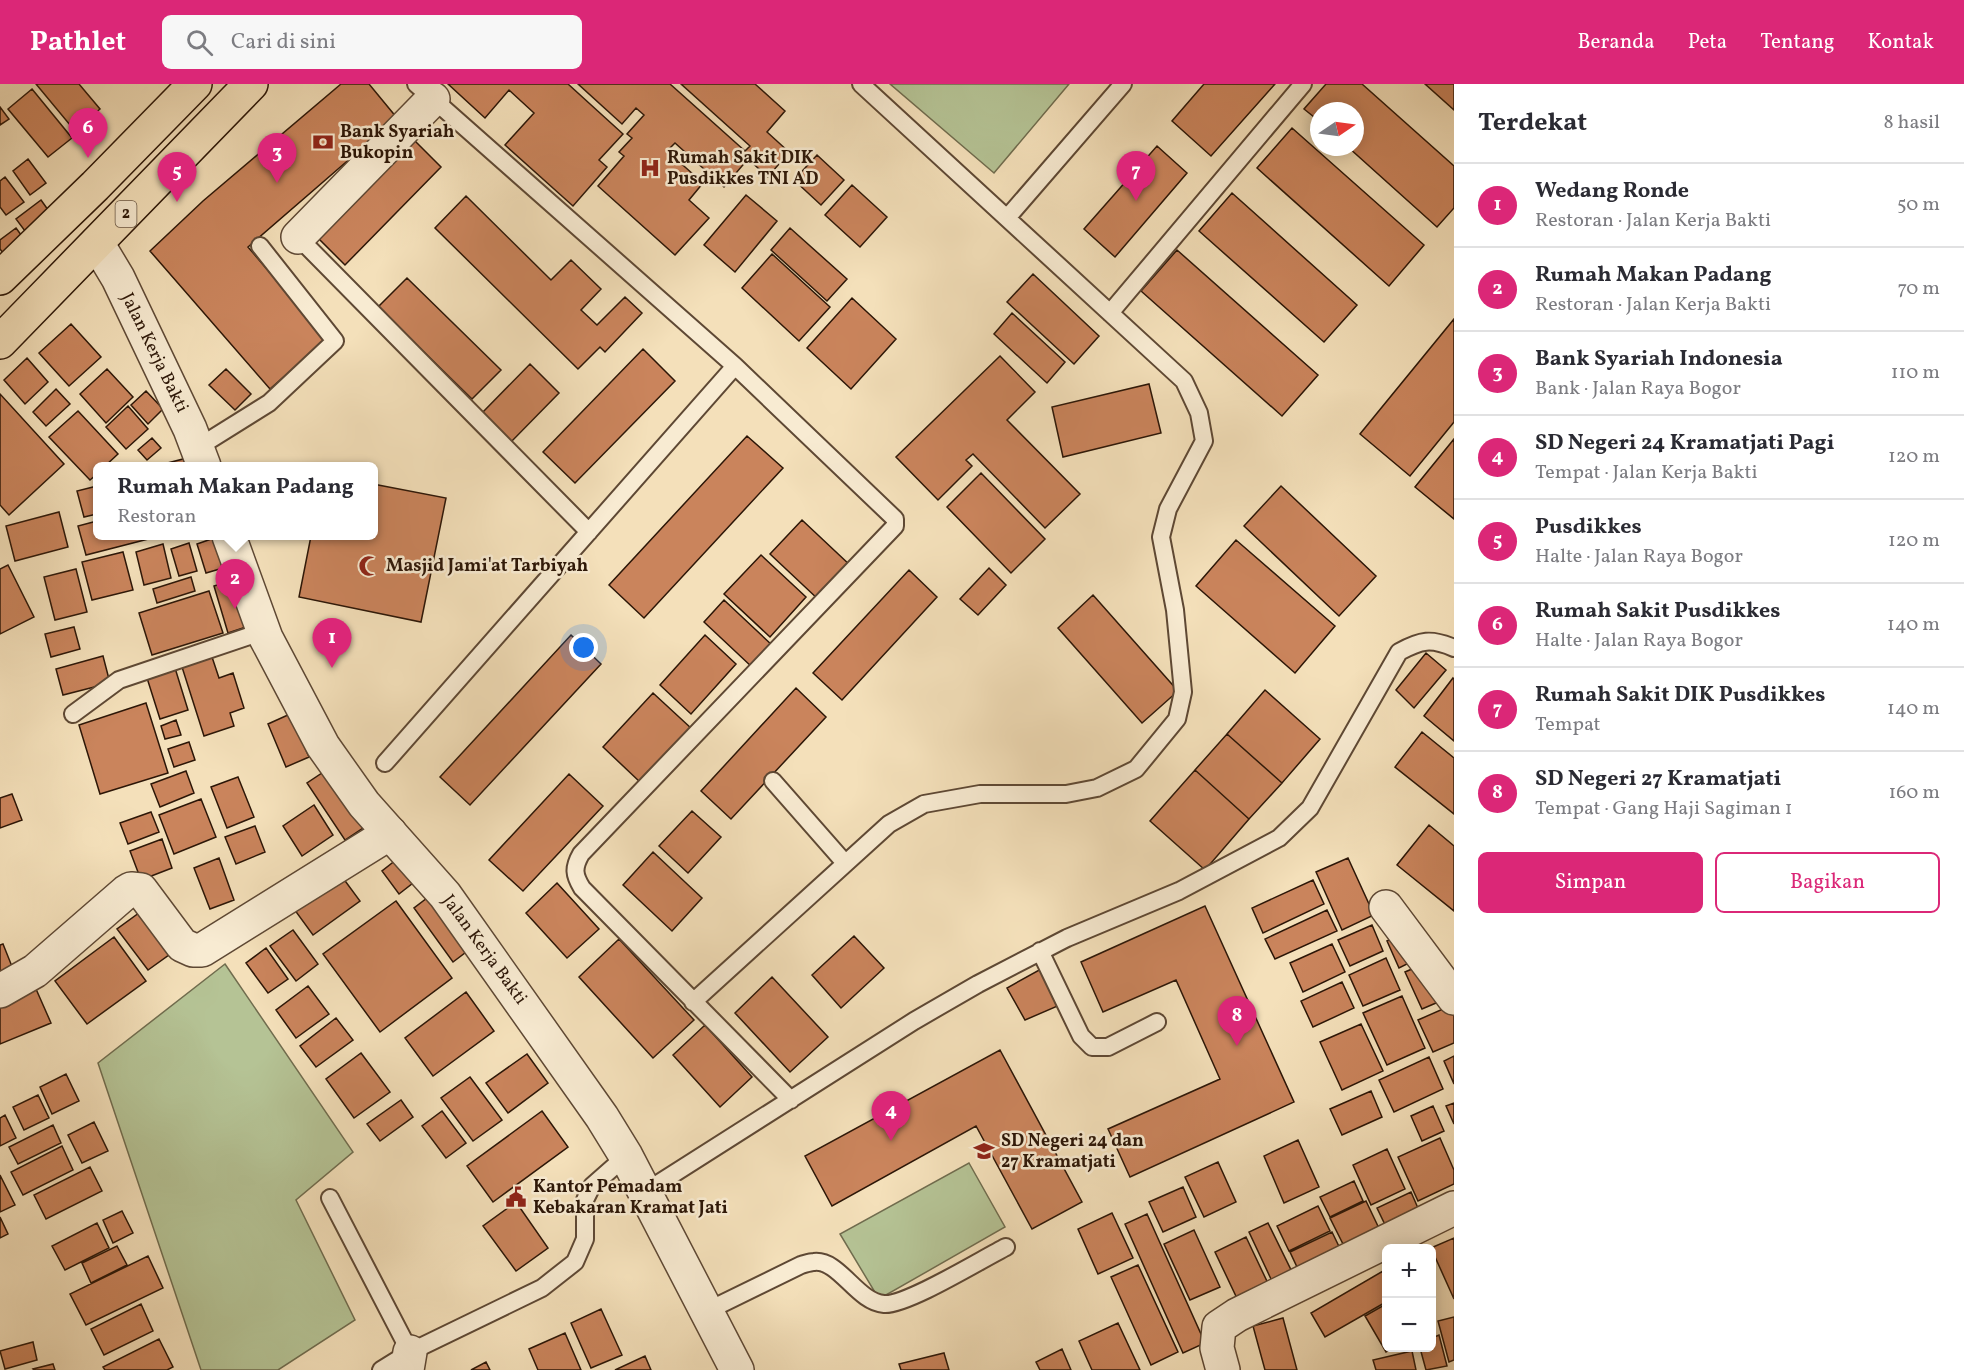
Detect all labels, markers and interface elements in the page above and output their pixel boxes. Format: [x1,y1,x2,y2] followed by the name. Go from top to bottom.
[162,15,582,69] search box
[30,23,126,62] text: Pathlet
[183,26,216,59] icon: search
[231,27,336,58] text: Cari di sini
[1577,28,1655,57] text: Beranda
[1688,28,1727,57] text: Peta
[1760,28,1835,57] text: Tentang
[1868,28,1934,57] text: Kontak
[1310,102,1364,156] north arrow
[1478,105,1587,141] text: Terdekat
[68,109,107,158] pin: 6
[1883,109,1940,137] text: 8 hasil
[340,120,455,166] place label: Bank Syariah Bukopin
[311,130,335,154] bank icon: Bank Syariah Bukopin
[258,134,296,183] pin: 3
[667,146,818,192] place label: Rumah Sakit DIK Pusdikkes TNI AD
[158,152,196,202] pin: 5
[1116,152,1156,201] pin: 7
[638,156,662,180] hospital icon: Rumah Sakit DIK Pusdikkes TNI AD
[1535,176,1689,207] text: Wedang Ronde
[1493,191,1502,219] text: 1
[1897,191,1940,219] text: 50 m
[116,201,136,227] road number: 2
[1535,207,1771,235] text: Restoran · Jalan Kerja Bakti
[1535,260,1771,291] text: Rumah Makan Padang
[1492,275,1503,303] text: 2
[1897,275,1940,303] text: 70 m
[114,289,194,417] street label: Jalan Kerja Bakti
[1535,291,1771,319] text: Restoran · Jalan Kerja Bakti
[1535,344,1783,375] text: Bank Syariah Indonesia
[1492,359,1503,387] text: 3
[1891,359,1940,387] text: 110 m
[1535,375,1741,403] text: Bank · Jalan Raya Bogor
[1535,428,1834,459] text: SD Negeri 24 Kramatjati Pagi
[1491,443,1504,471] text: 4
[1888,443,1940,471] text: 120 m
[1535,459,1758,487] text: Tempat · Jalan Kerja Bakti
[93,462,378,540] popup
[117,472,354,503] text: Rumah Makan Padang
[117,503,196,531] text: Restoran
[1535,512,1642,543] text: Pusdikkes
[1493,527,1502,555] text: 5
[1888,527,1940,555] text: 120 m
[1535,543,1743,571] text: Halte · Jalan Raya Bogor
[357,554,381,578] mosque icon: Masjid Jami'at Tarbiyah
[386,554,588,579] place label: Masjid Jami'at Tarbiyah
[216,560,254,609] pin: 2
[1535,596,1781,627] text: Rumah Sakit Pusdikkes
[1492,611,1503,639] text: 6
[1887,611,1940,639] text: 140 m
[312,618,352,668] pin: 1
[1535,627,1743,655] text: Halte · Jalan Raya Bogor
[569,633,598,662] your location
[1535,680,1825,711] text: Rumah Sakit DIK Pusdikkes
[1493,695,1502,723] text: 7
[1887,695,1940,723] text: 140 m
[1535,711,1601,739] text: Tempat
[1535,764,1781,795] text: SD Negeri 27 Kramatjati
[1492,779,1503,807] text: 8
[1888,779,1940,807] text: 160 m
[1535,795,1793,823] text: Tempat · Gang Haji Sagiman 1
[1478,852,1703,913] button: Simpan
[1715,852,1940,913] button: Bagikan
[436,890,532,1010] street label: Jalan Kerja Bakti
[1218,996,1256,1046] pin: 8
[872,1092,910,1141] pin: 4
[1001,1129,1144,1175] place label: SD Negeri 24 dan 27 Kramatjati
[972,1139,996,1163] school or university icon: SD Negeri 24 dan 27 Kramatjati
[533,1175,728,1221] place label: Kantor Pemadam Kebakaran Kramat Jati
[504,1185,528,1209] public building icon: Kantor Pemadam Kebakaran Kramat Jati
[1382,1244,1436,1352] map controls
[1382,1244,1436,1298] button: +
[1382,1298,1436,1352] button: −

